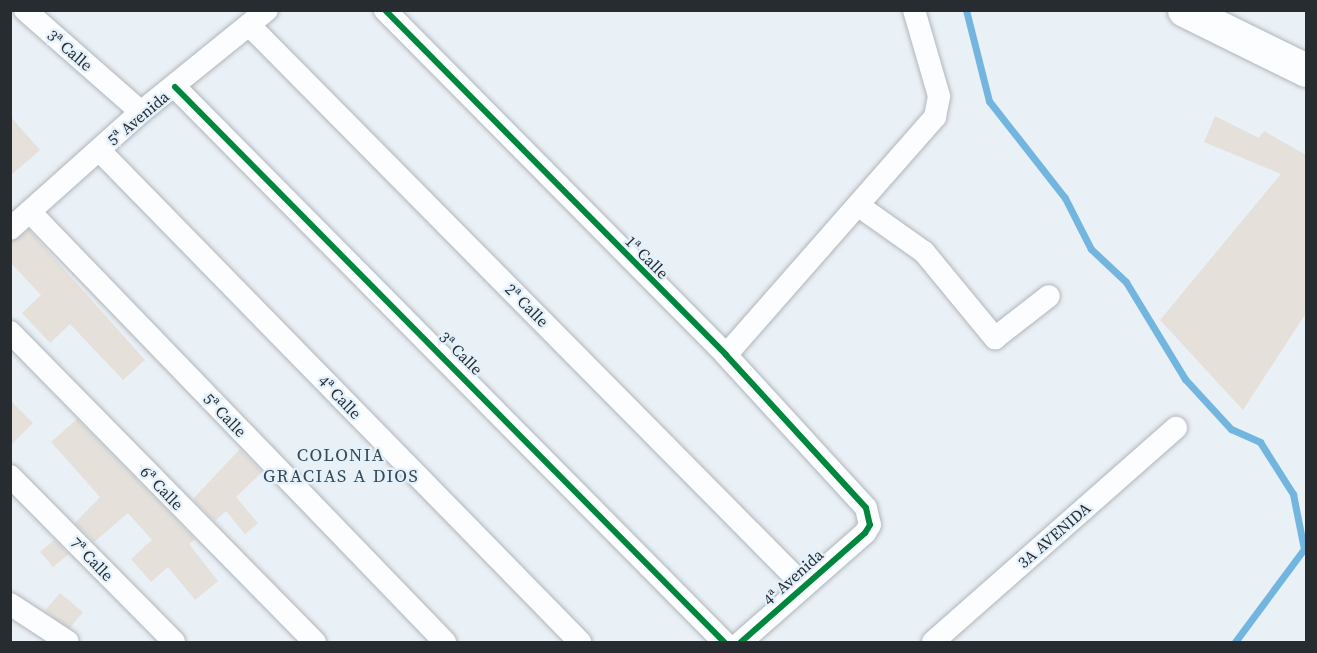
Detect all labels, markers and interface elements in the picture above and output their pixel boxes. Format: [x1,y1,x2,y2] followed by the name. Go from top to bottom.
[44,25,96,75] street label: 3ª Calle
[103,87,173,149] street label: 5ª Avenida
[621,231,673,283] street label: 1ª Calle
[501,279,553,331] street label: 2ª Calle
[435,327,487,379] street label: 3ª Calle
[315,371,365,423] street label: 4ª Calle
[200,389,250,441] street label: 5ª Calle
[263,445,419,488] district label: COLONIA GRACIAS A DIOS
[137,462,187,514] street label: 6ª Calle
[1014,498,1094,572] street label: 3A AVENIDA
[67,533,117,585] street label: 7ª Calle
[759,545,827,609] street label: 4ª Avenida

